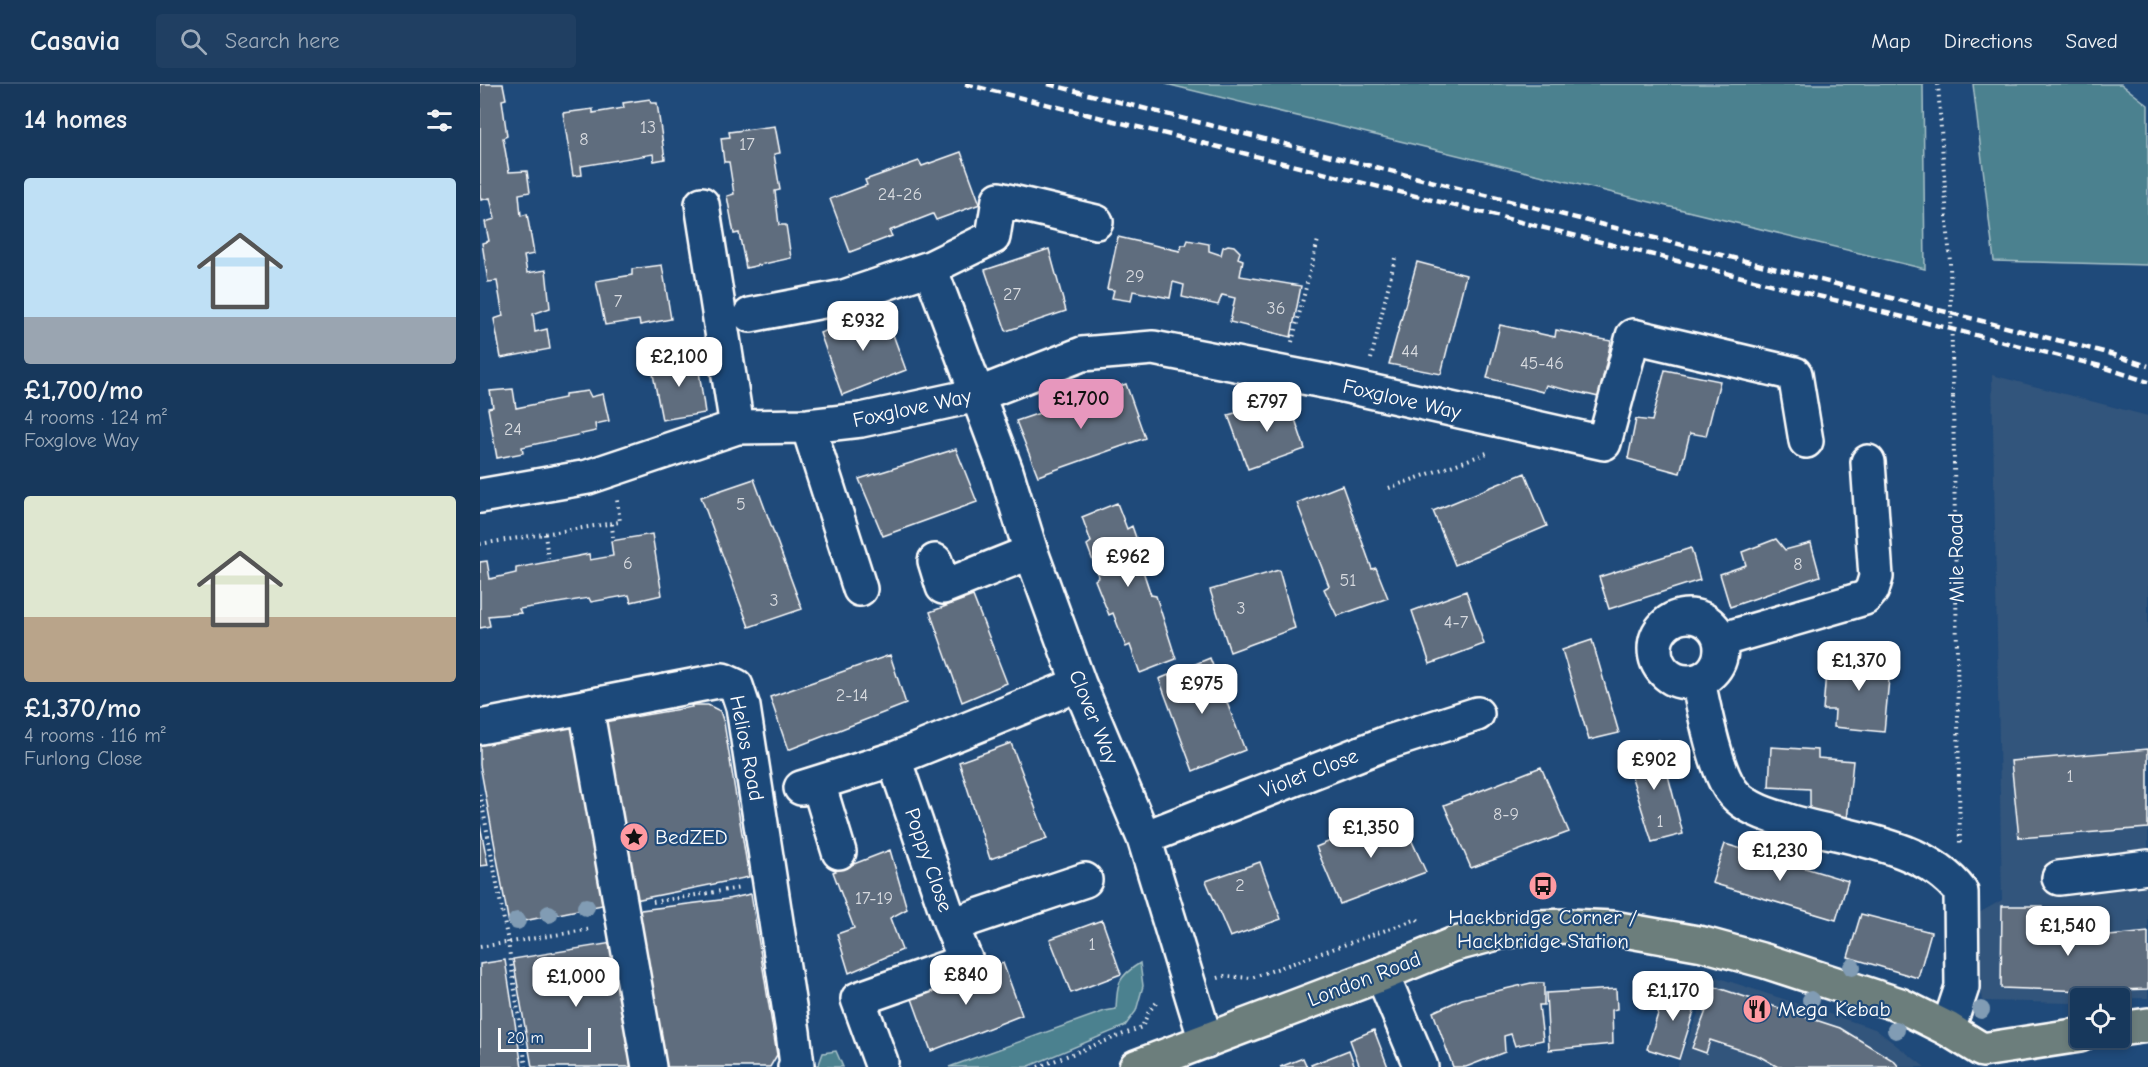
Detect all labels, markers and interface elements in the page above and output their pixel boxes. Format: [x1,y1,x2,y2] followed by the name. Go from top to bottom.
[156,14,576,68] search box
[30,25,120,57] text: Casavia
[177,25,210,58] icon: search
[225,28,340,54] text: Search here
[1871,29,1911,53] text: Map
[1944,29,2033,53] text: Directions
[2066,29,2118,53] text: Saved
[423,104,456,137] icon: filters
[24,105,127,135] text: 14 homes
[640,117,656,138] house number: 13
[579,129,589,150] house number: 8
[739,134,755,155] house number: 17
[878,184,922,205] house number: 24-26
[186,217,294,325] icon: home
[1126,266,1144,287] house number: 29
[1003,284,1021,305] house number: 27
[614,291,623,312] house number: 7
[1267,298,1285,319] house number: 36
[827,301,899,352] pin: £932
[841,309,885,332] text: £932
[630,337,728,388] pin: £2,100
[1401,341,1419,362] house number: 44
[650,345,708,368] text: £2,100
[1520,353,1564,374] house number: 45-46
[1341,374,1464,424] street label: Foxglove Way
[24,376,143,406] text: £1,700/mo
[1032,379,1130,430] pin: £1,700
[1231,382,1303,433] pin: £797
[851,384,974,432] street label: Foxglove Way
[1053,387,1109,410] text: £1,700
[1246,390,1288,413] text: £797
[24,406,167,429] text: 4 rooms · 124 m²
[504,419,522,440] house number: 24
[24,429,139,452] text: Foxglove Way
[736,494,746,515] house number: 5
[1943,513,1969,603] street label: Mile Road
[186,535,294,643] icon: home
[1092,537,1164,588] pin: £962
[1106,545,1150,568] text: £962
[623,553,633,574] house number: 6
[1793,554,1803,575] house number: 8
[1340,570,1356,591] house number: 51
[769,590,779,611] house number: 3
[1236,598,1246,619] house number: 3
[1444,612,1469,633] house number: 4-7
[1810,641,1908,692] pin: £1,370
[1831,649,1887,672] text: £1,370
[1166,664,1238,715] pin: £975
[1064,666,1124,768] street label: Clover Way
[1180,672,1224,695] text: £975
[836,685,868,706] house number: 2-14
[725,693,769,803] street label: Helios Road
[24,694,141,724] text: £1,370/mo
[24,724,166,747] text: 4 rooms · 116 m²
[1618,740,1690,791] pin: £902
[1257,743,1361,803] street label: Violet Close
[24,747,142,770] text: Furlong Close
[1631,748,1677,771] text: £902
[2066,766,2074,787] house number: 1
[1493,804,1519,825] house number: 8-9
[900,805,958,915] street label: Poppy Close
[1322,808,1420,859] pin: £1,350
[1656,811,1664,832] house number: 1
[1343,816,1399,839] text: £1,350
[618,821,650,853] place icon: BedZED
[655,825,728,849] place label: BedZED
[1731,831,1829,882] pin: £1,230
[1752,839,1808,862] text: £1,230
[1527,870,1559,902] bus stop icon: Hackbridge Corner / Hackbridge Station
[1235,875,1245,896] house number: 2
[855,888,893,909] house number: 17-19
[1448,905,1638,953] place label: Hackbridge Corner / Hackbridge Station
[2019,906,2117,957] pin: £1,540
[2040,914,2096,937] text: £1,540
[1088,934,1096,955] house number: 1
[1304,946,1424,1012] street label: London Road
[930,955,1002,1006] pin: £840
[527,957,625,1008] pin: £1,000
[944,963,988,986] text: £840
[546,965,606,988] text: £1,000
[1624,971,1722,1022] pin: £1,170
[1646,979,1700,1002] text: £1,170
[2070,988,2130,1048] map controls
[2070,988,2130,1048] button: locate
[1741,993,1773,1025] restaurant icon: Mega Kebab
[1778,997,1891,1021] place label: Mega Kebab
[498,1025,591,1052] scale bar
[507,1029,544,1047] text: 20 m

